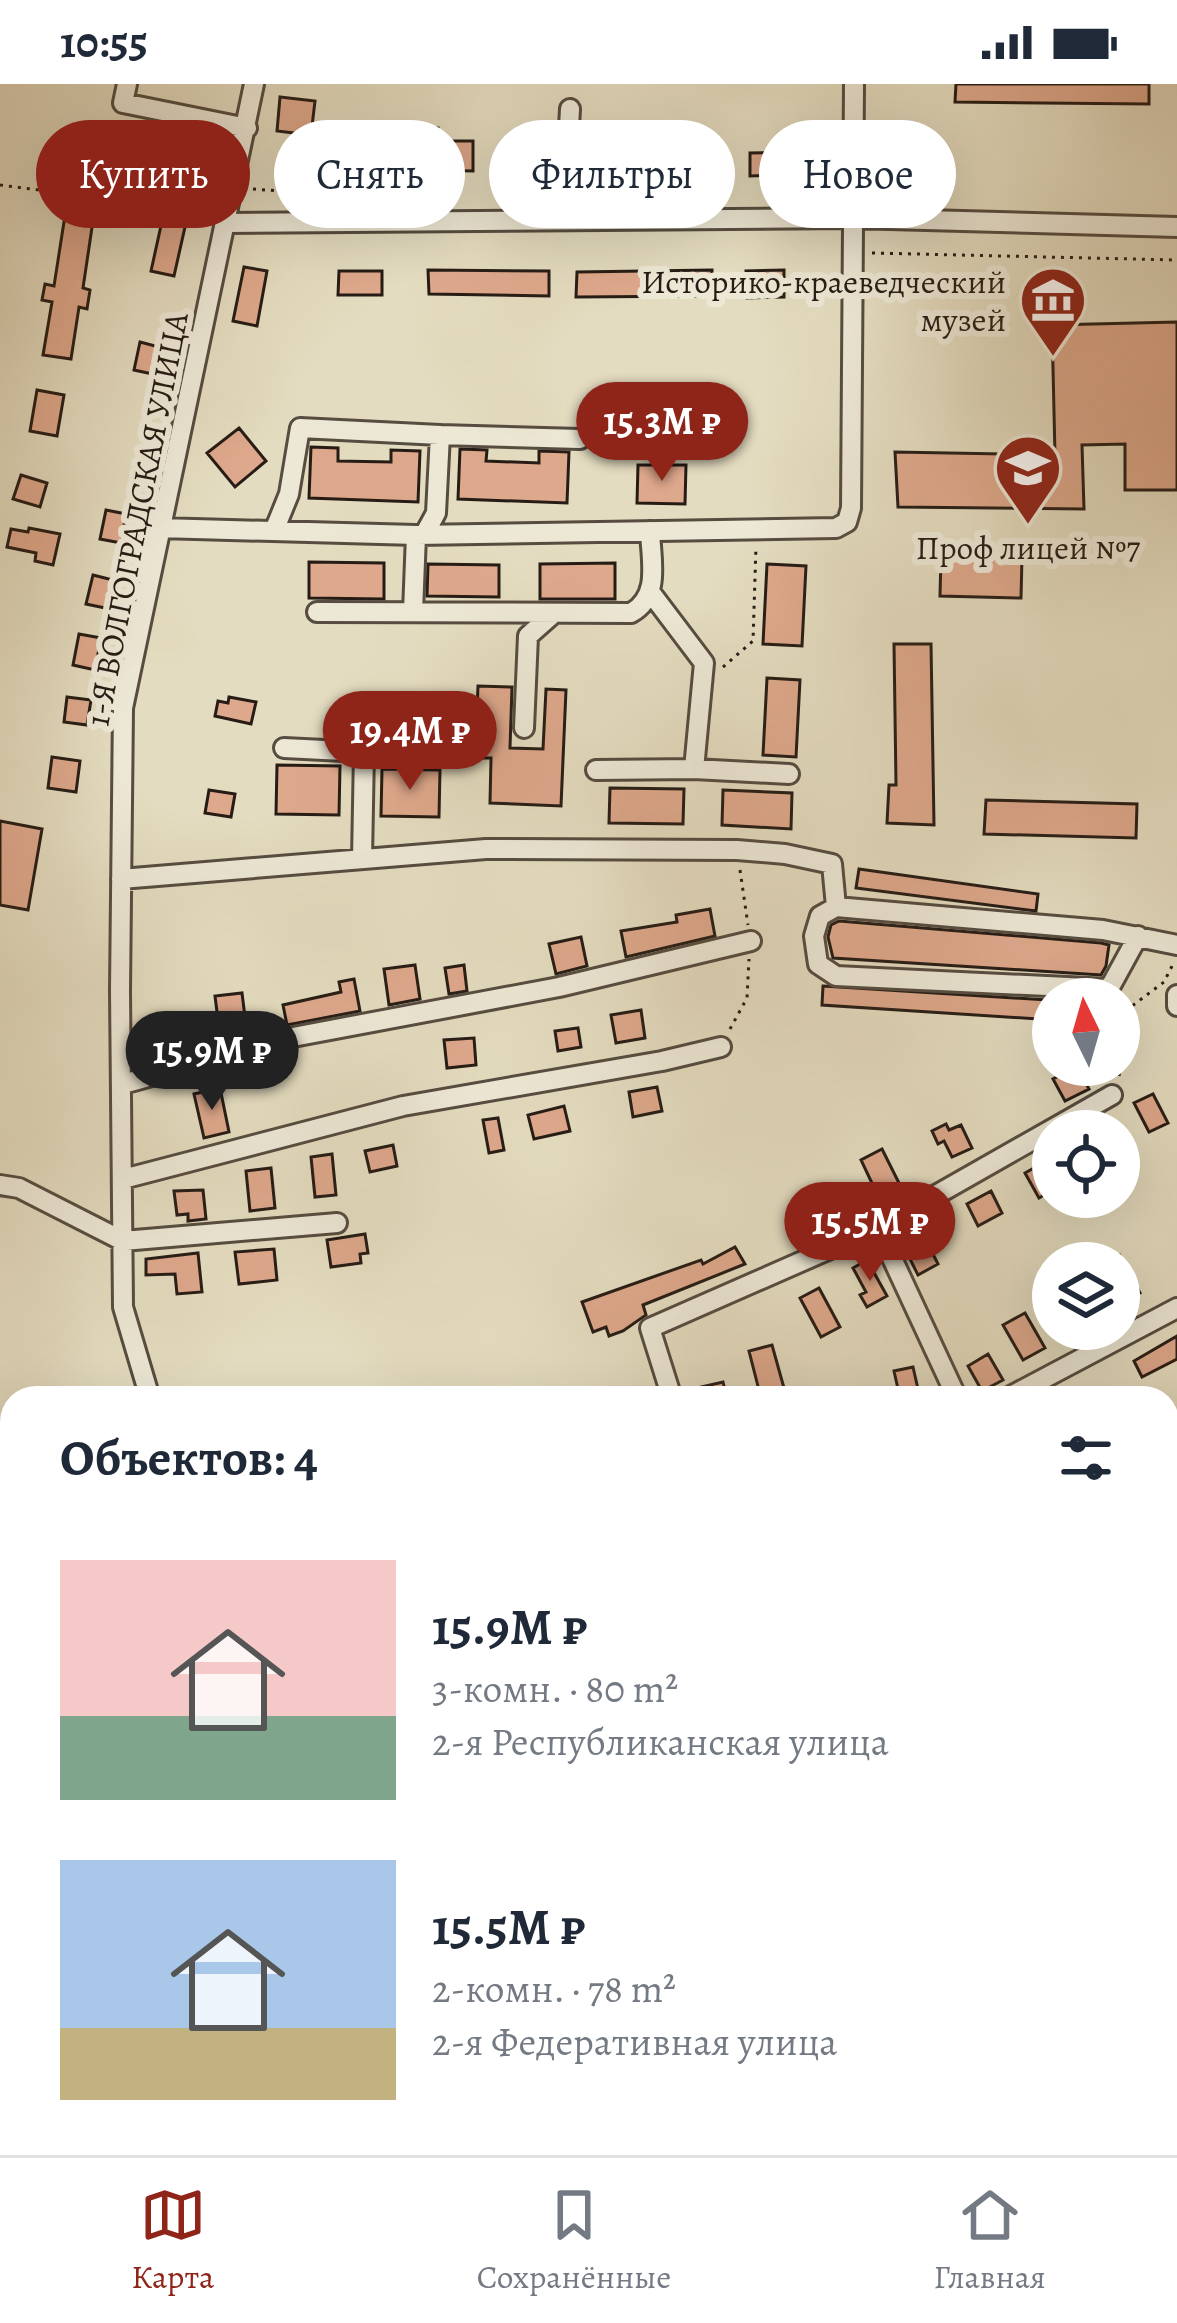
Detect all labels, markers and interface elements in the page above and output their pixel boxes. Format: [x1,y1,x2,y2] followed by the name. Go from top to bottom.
[60,11,148,73] text: 10:55
[36,120,250,228] chip: Купить
[274,120,465,228] chip: Снять
[489,120,735,228] chip: Фильтры
[759,120,956,228] chip: Новое
[641,259,1006,342] place label: Историко-краеведческий музей
[1018,265,1088,359] museum icon: Историко-краеведческий музей
[74,308,199,730] street label: 1-Я ВОЛГОГРАДСКАЯ УЛИЦА
[551,382,773,484] pin: 15.3M ₽
[603,394,721,447] text: 15.3M ₽
[993,433,1063,527] school or university icon: Проф лицей №7
[916,525,1140,570] place label: Проф лицей №7
[299,691,521,793] pin: 19.4M ₽
[350,703,470,756] text: 19.4M ₽
[1032,978,1140,1086] north arrow
[1032,978,1140,1350] map controls
[101,1011,323,1113] pin: 15.9M ₽
[153,1023,271,1076] text: 15.9M ₽
[1032,1110,1140,1218] button: locate
[759,1182,981,1284] pin: 15.5M ₽
[811,1194,929,1247] text: 15.5M ₽
[1032,1242,1140,1350] button: layers
[60,1423,318,1493] text: Объектов: 4
[1053,1425,1119,1491] icon: filters
[432,1592,587,1662] text: 15.9M ₽
[156,1608,300,1752] icon: home
[432,1662,678,1715] text: 3-комн. · 80 m²
[432,1715,889,1768] text: 2-я Республиканская улица
[432,1892,586,1962] text: 15.5M ₽
[156,1908,300,2052] icon: home
[432,1962,676,2015] text: 2-комн. · 78 m²
[432,2015,837,2068] text: 2-я Федеративная улица
[131,2182,214,2299] tab: Карта
[477,2182,671,2299] tab: Сохранённые
[934,2182,1046,2299] tab: Главная

